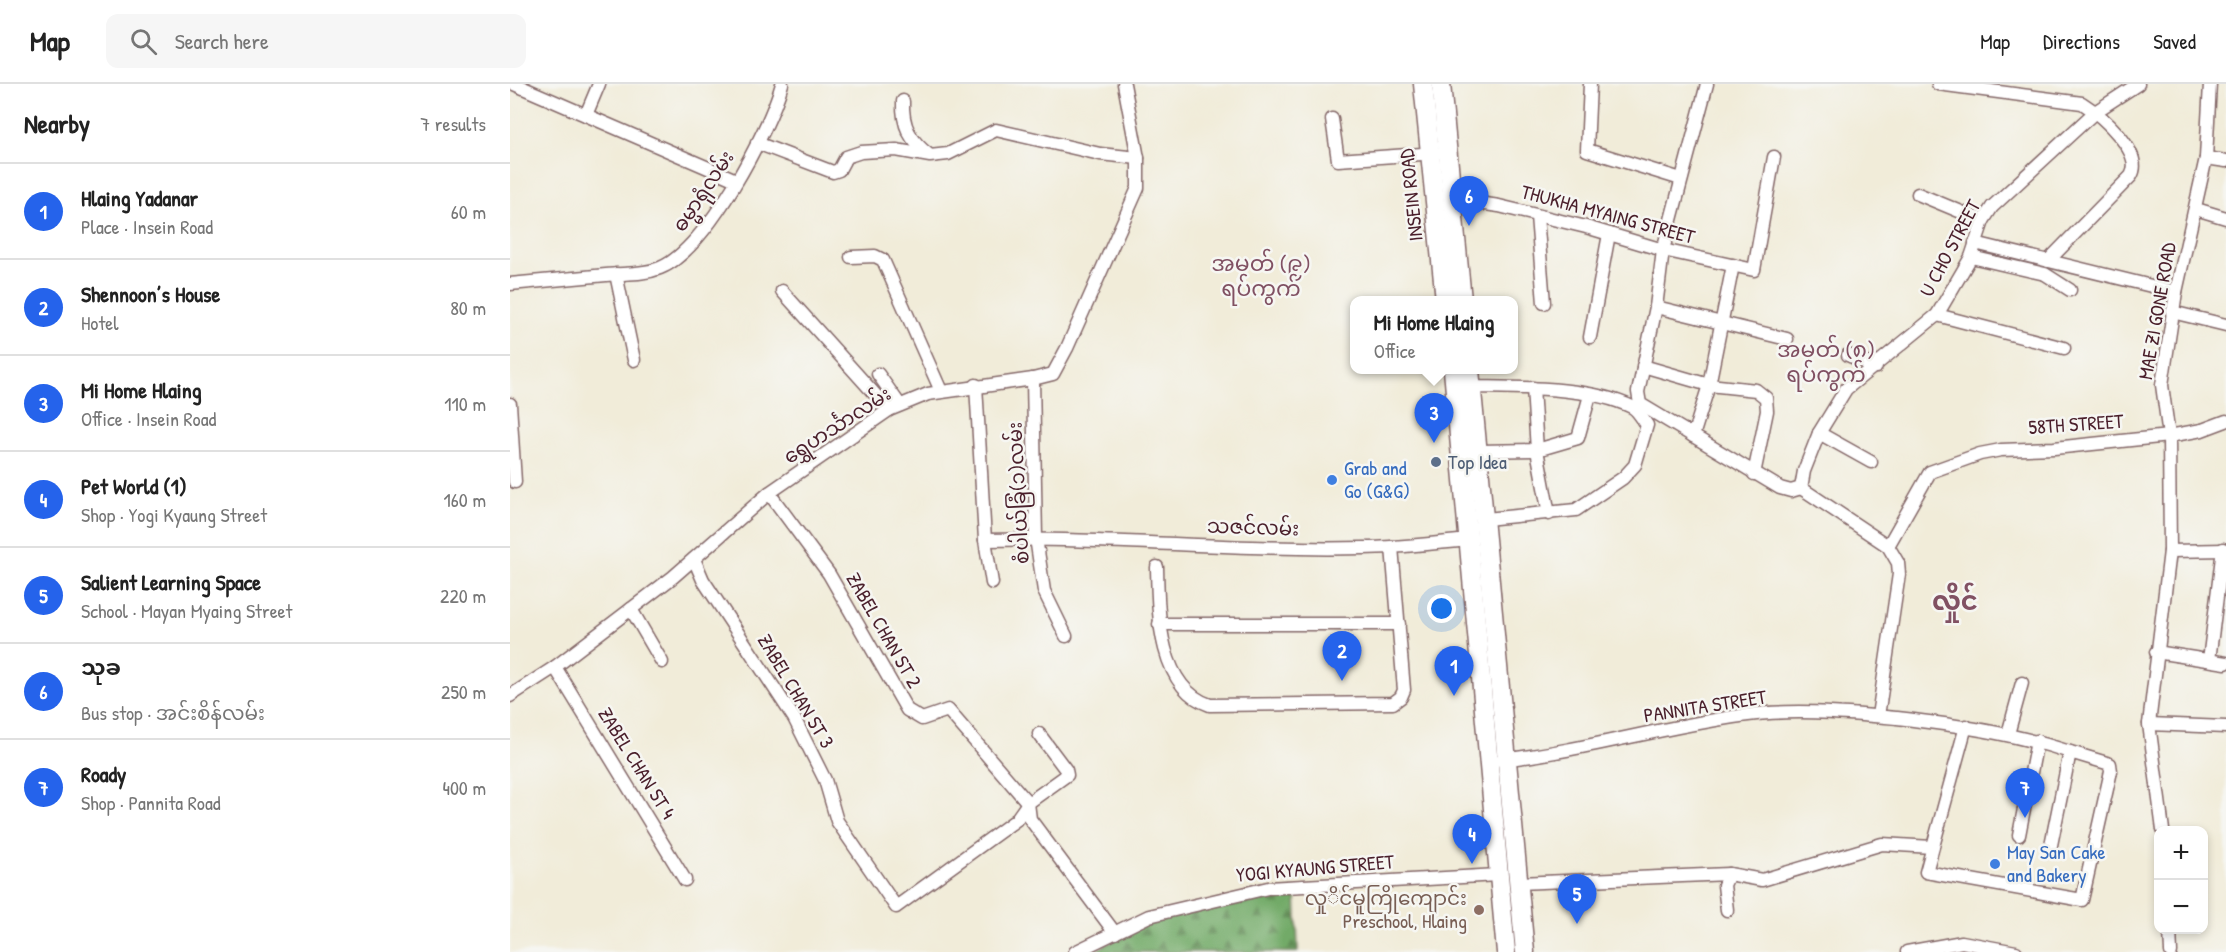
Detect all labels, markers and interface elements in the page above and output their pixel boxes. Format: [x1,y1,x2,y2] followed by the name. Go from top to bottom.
[106,14,526,68] search box
[30,22,70,60] text: Map
[127,25,160,58] icon: search
[175,26,269,56] text: Search here
[1980,27,2010,56] text: Map
[2043,27,2120,56] text: Directions
[2153,27,2196,56] text: Saved
[24,106,90,141] text: Nearby
[420,110,486,137] text: 7 results
[665,145,743,239] street label: ဓမ္မာရုံလမ်း
[1392,147,1429,243] street label: INSEIN ROAD
[1450,176,1488,226] pin: 6
[1518,177,1698,250] street label: THUKHA MYAING STREET
[81,183,198,213] text: Hlaing Yadanar
[1913,194,1987,301] street label: U CHO STREET
[40,198,47,225] text: 1
[451,198,486,225] text: 60 m
[81,213,213,240] text: Place · Insein Road
[2131,240,2182,382] street label: MAE ZI GONE ROAD
[1211,248,1311,306] district label: အမှတ် (၉) ရပ်ကွက်
[81,279,220,309] text: Shennoon’s House
[39,294,48,321] text: 2
[450,294,486,321] text: 80 m
[1350,296,1518,374] popup
[1374,307,1494,337] text: Mi Home Hlaing
[81,309,119,336] text: Hotel
[1777,334,1875,392] district label: အမှတ် (၈) ရပ်ကွက်
[1374,337,1416,364] text: Office
[81,375,201,405] text: Mi Home Hlaing
[778,380,897,472] street label: ရွှေဟင်္သာလမ်း
[39,390,48,417] text: 3
[444,390,486,417] text: 110 m
[1414,394,1454,443] pin: 3
[81,405,216,432] text: Office · Insein Road
[2028,407,2125,440] street label: 58TH STREET
[1000,421,1038,565] street label: စံပါယ်ခြံ(၁)လမ်း
[1448,448,1507,475] place label: Top Idea
[1344,454,1410,504] place label: Grab and Go (G&G)
[1429,455,1443,469] marker: Top Idea
[81,471,187,501] text: Pet World (1)
[1325,473,1339,487] marker: Grab and Go (G&G)
[40,486,47,513] text: 4
[444,486,486,513] text: 160 m
[81,501,267,528] text: Shop · Yogi Kyaung Street
[1206,511,1300,542] street label: သဇင်လမ်း
[81,567,261,597] text: Salient Learning Space
[841,567,929,693] street label: ZABEL CHAN ST 2
[39,582,48,609] text: 5
[440,582,486,609] text: 220 m
[1932,582,1978,623] district label: လှိုင်
[1427,594,1456,623] your location
[81,597,292,624] text: School · Mayan Myaing Street
[752,629,841,753] street label: ZABEL CHAN ST 3
[1322,632,1362,681] pin: 2
[1434,646,1474,696] pin: 1
[81,652,121,682] text: သုခ
[40,678,47,705] text: 6
[441,678,486,705] text: 250 m
[1642,682,1769,729] street label: PANNITA STREET
[81,699,265,726] text: Bus stop · အင်းစိန်လမ်း
[592,702,682,824] street label: ZABEL CHAN ST 4
[81,759,126,789] text: Roady
[2006,768,2044,818] pin: 7
[39,774,48,801] text: 7
[442,774,486,801] text: 400 m
[81,789,221,816] text: Shop · Pannita Road
[1452,814,1492,864] pin: 4
[2154,826,2208,934] map controls
[2154,826,2208,880] button: +
[2007,838,2106,888] place label: May San Cake and Bakery
[1235,847,1396,888] street label: YOGI KYAUNG STREET
[1988,857,2002,871] marker: May San Cake and Bakery
[1558,874,1596,924] pin: 5
[2154,880,2208,934] button: −
[1305,884,1467,934] place label: လှုိင်မူကြိုကျောင်း Preschool, Hlaing
[1472,903,1486,917] marker: လှုိင်မူကြိုကျောင်း Preschool, Hlaing

